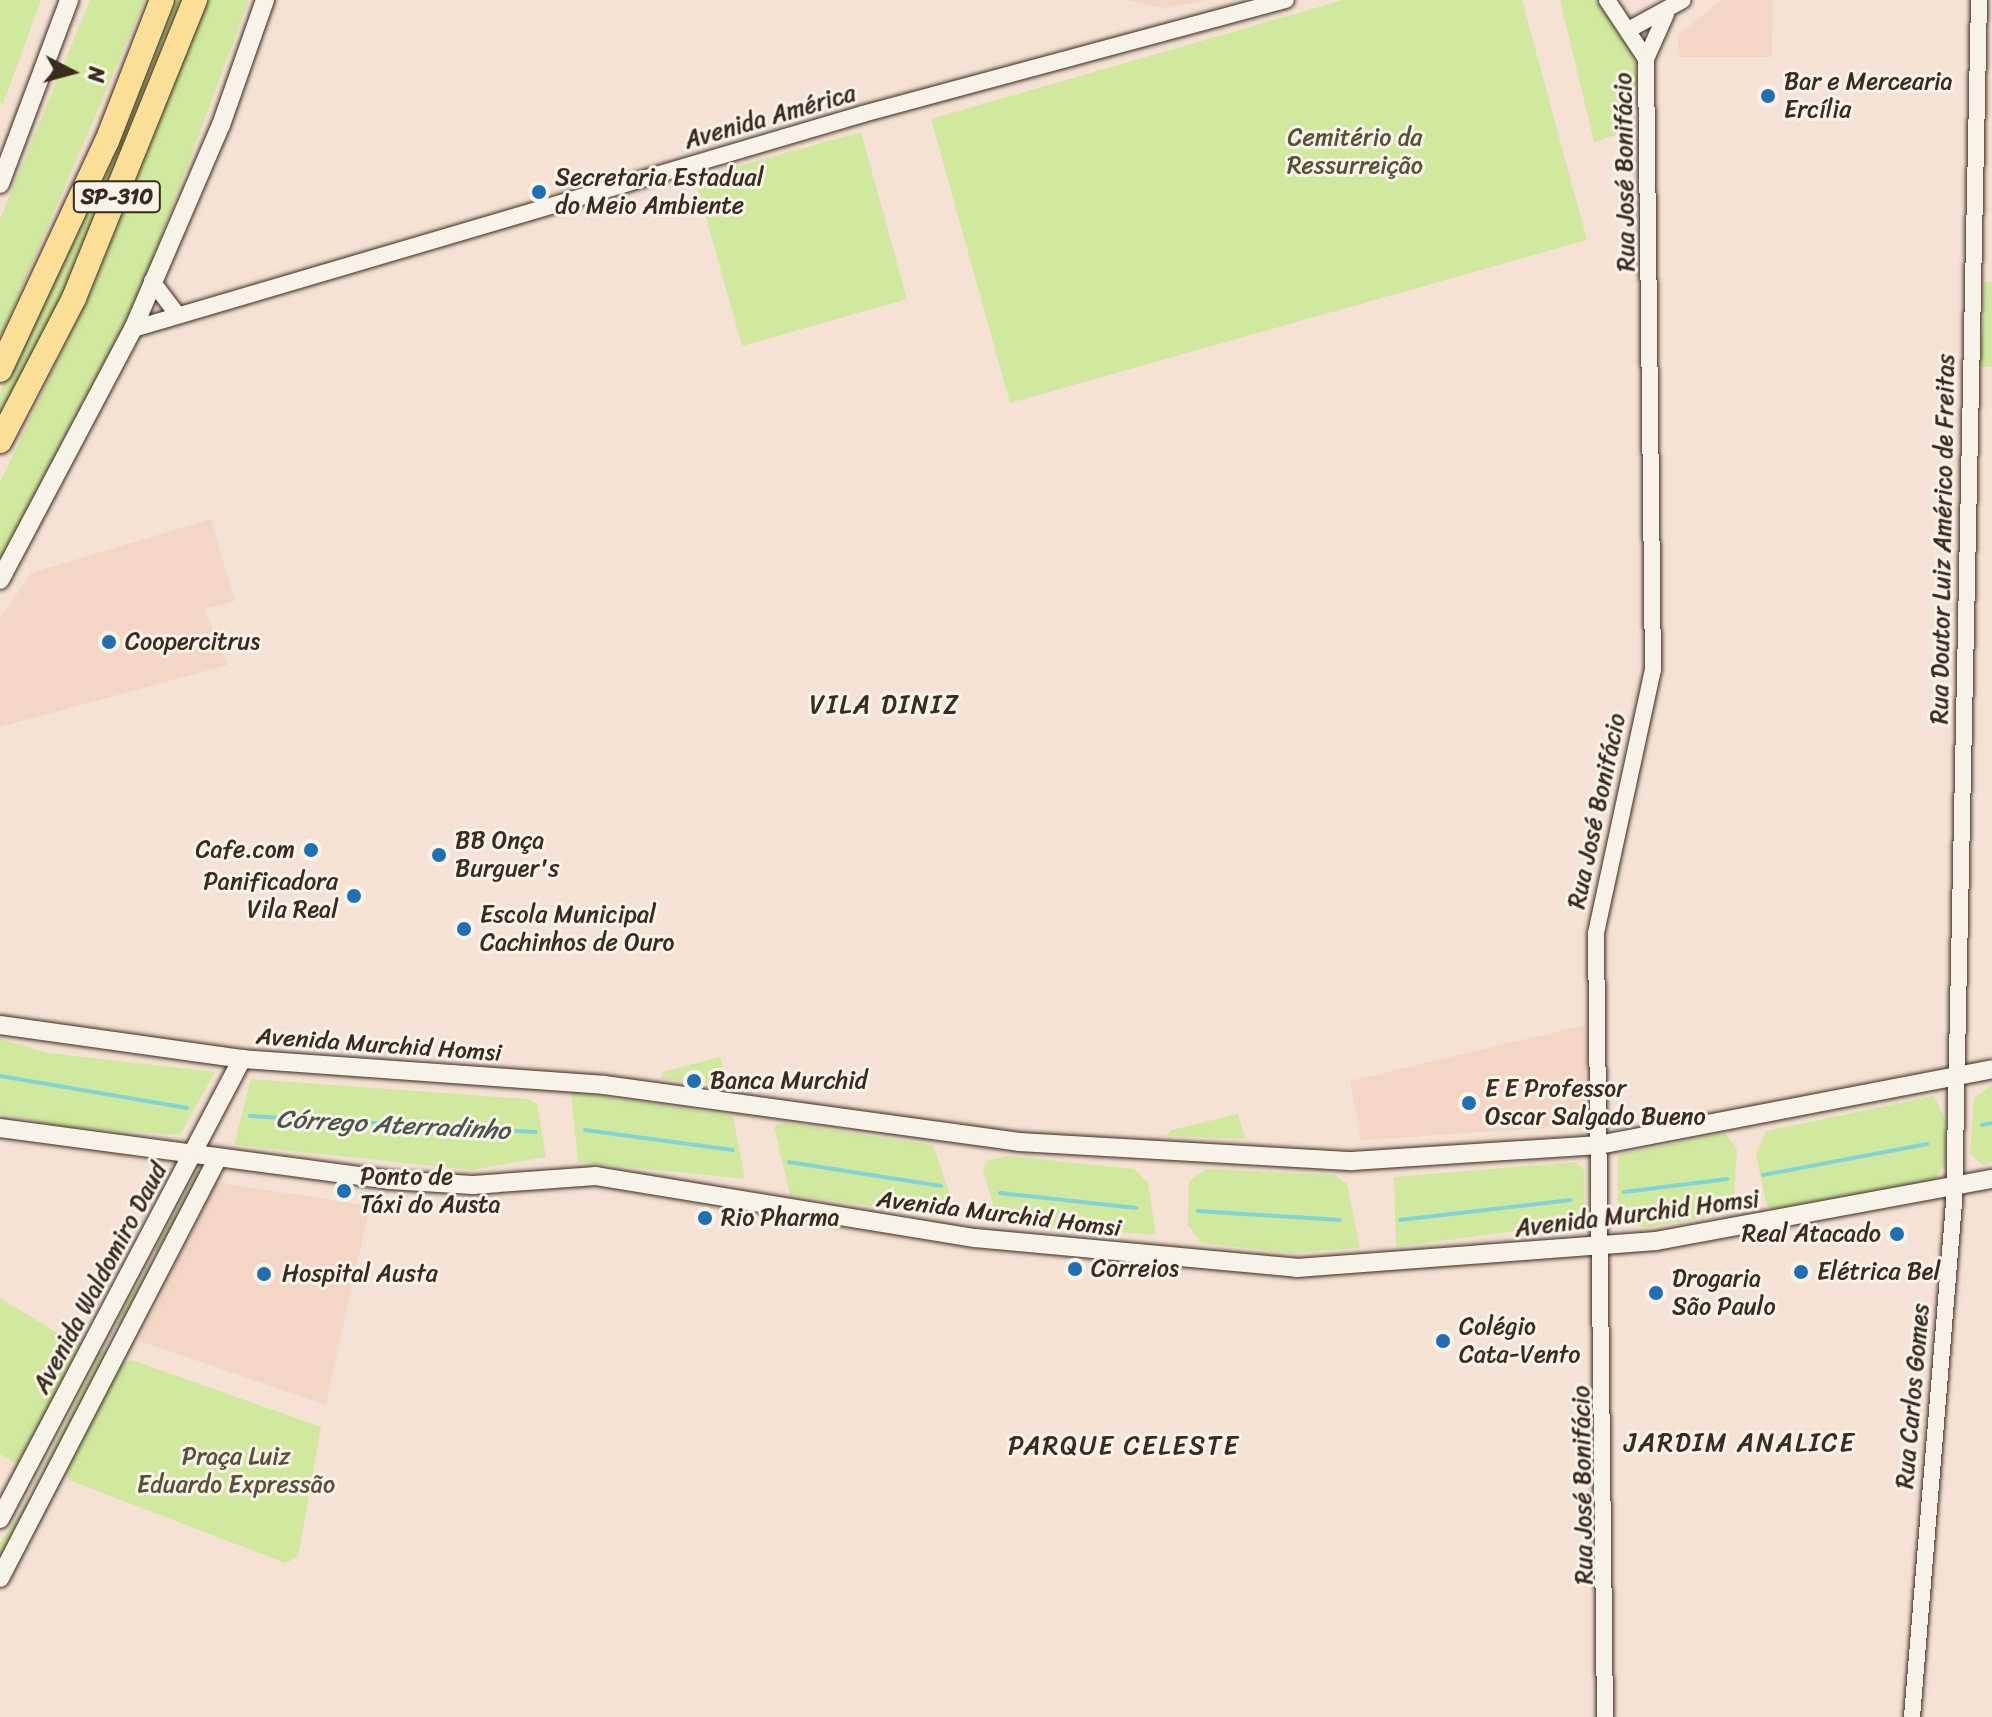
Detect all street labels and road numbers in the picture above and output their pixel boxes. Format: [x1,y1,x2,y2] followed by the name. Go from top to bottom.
[1609,72,1641,272] street label: Rua José Bonifácio
[681,79,859,155] street label: Avenida América
[71,179,163,215] road number: SP-310
[1925,353,1961,725] street label: Rua Doutor Luiz Américo de Freitas
[1562,711,1632,911] street label: Rua José Bonifácio
[255,1022,503,1068] street label: Avenida Murchid Homsi
[27,1158,173,1398] street label: Avenida Waldomiro Daud
[874,1185,1124,1243] street label: Avenida Murchid Homsi
[1512,1185,1762,1243] street label: Avenida Murchid Homsi
[1891,1302,1935,1490] street label: Rua Carlos Gomes
[1567,1385,1599,1585] street label: Rua José Bonifácio

